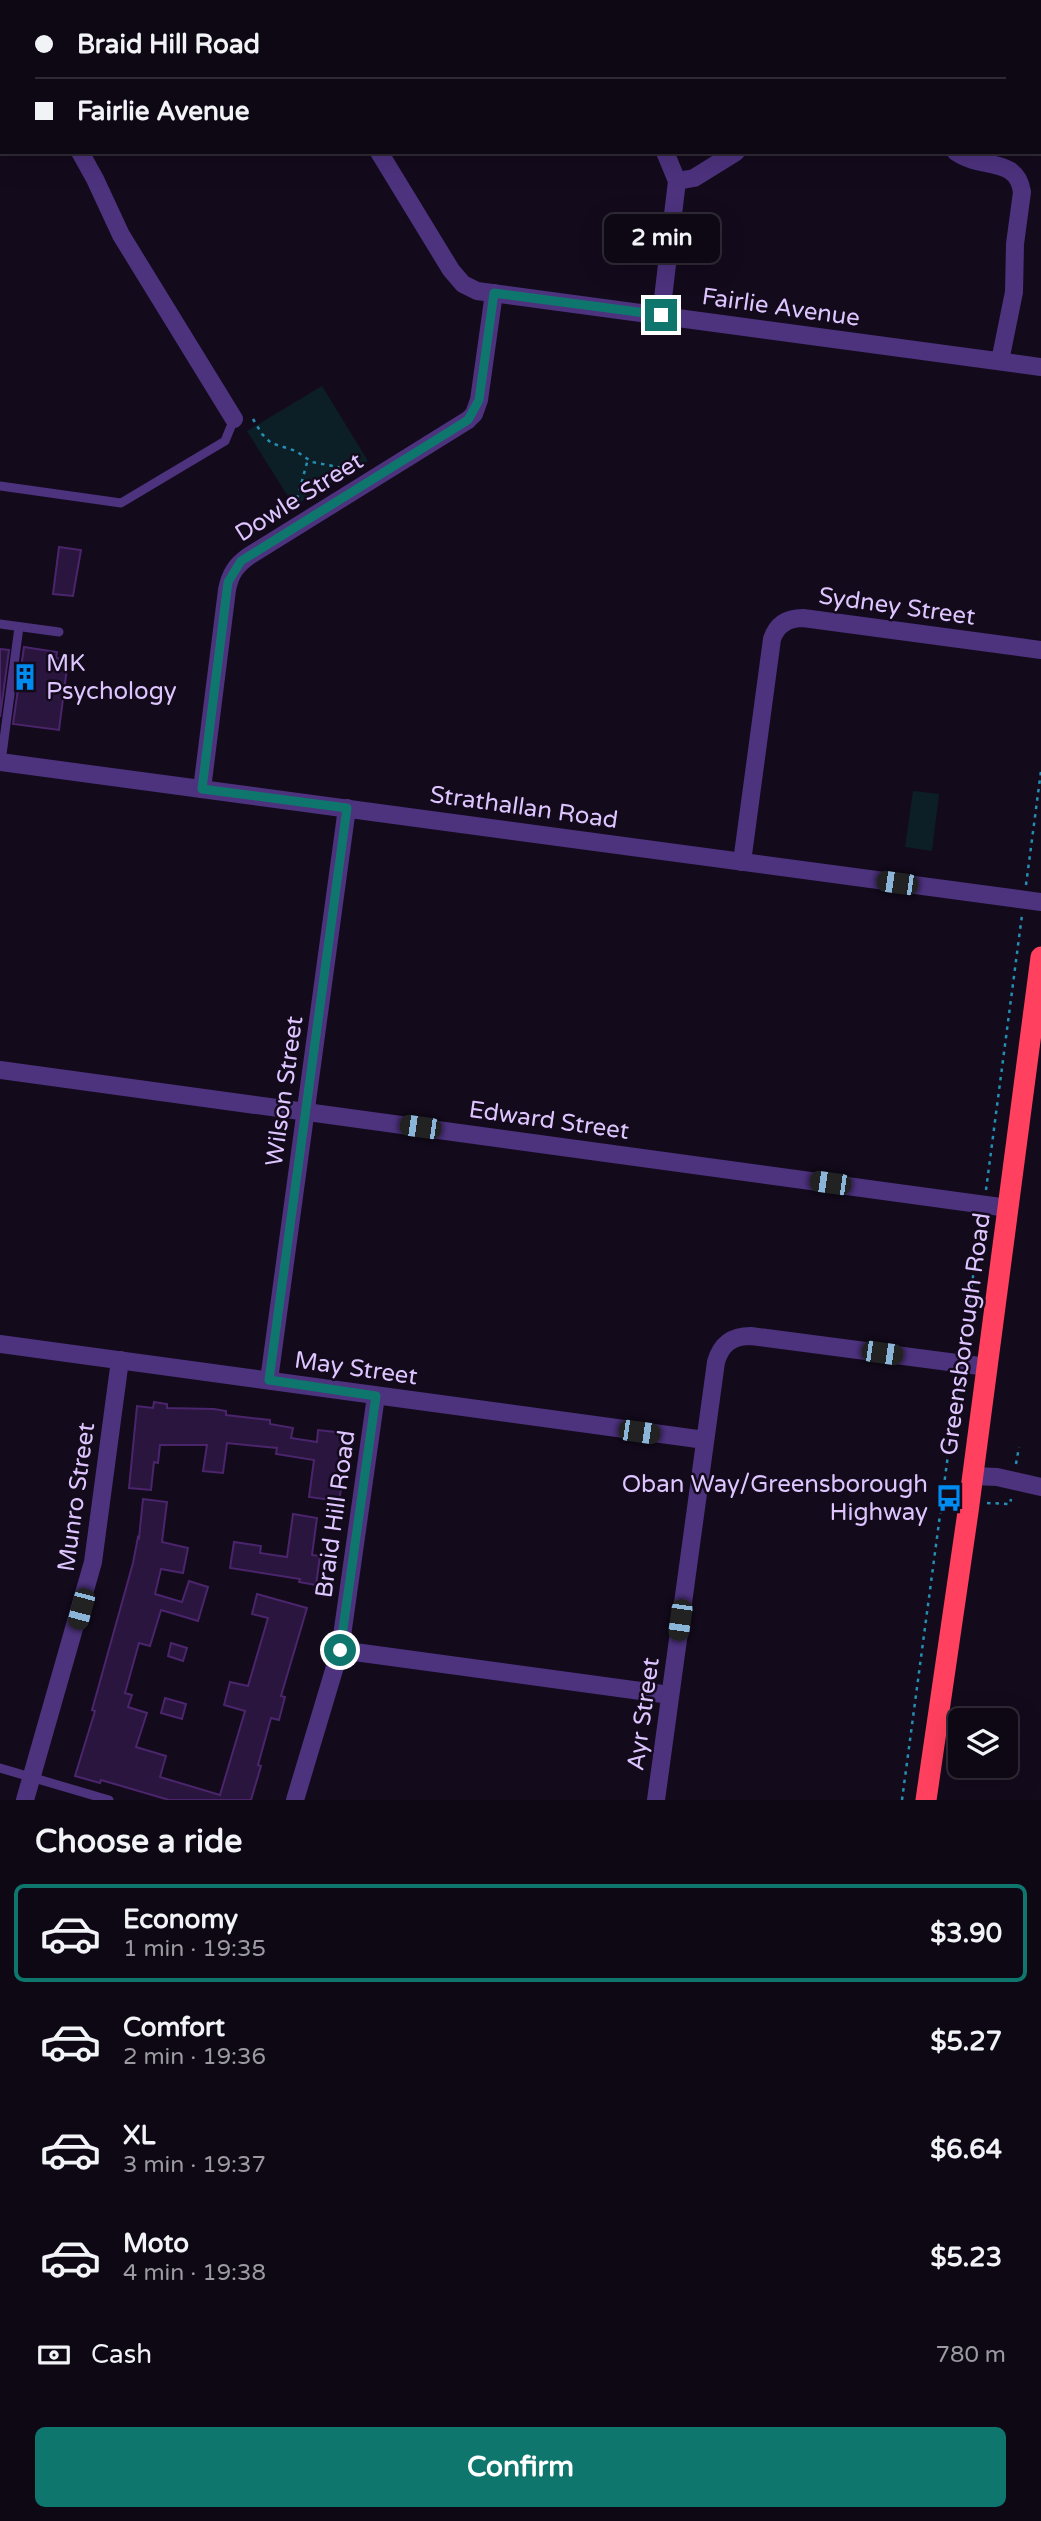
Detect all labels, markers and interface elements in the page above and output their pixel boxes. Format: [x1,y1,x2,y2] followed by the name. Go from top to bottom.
[77,29,260,60] text: Braid Hill Road
[77,96,249,127] text: Fairlie Avenue
[603,214,719,262] callout: 2 min
[631,224,693,252] text: 2 min
[700,282,862,333] street label: Fairlie Avenue
[645,299,677,331] route end
[230,447,369,548] street label: Dowle Street
[817,581,977,632] street label: Sydney Street
[46,649,177,706] place label: MK Psychology
[10,662,40,692] building icon: MK Psychology
[428,780,620,835] street label: Strathallan Road
[875,870,920,896] car
[260,1014,309,1168] street label: Wilson Street
[467,1095,631,1146] street label: Edward Street
[398,1114,443,1140] car
[808,1170,853,1196] car
[934,1211,997,1457] street label: Greensborough Road
[860,1340,905,1366] car
[292,1345,419,1391] street label: May Street
[617,1419,662,1445] car
[52,1421,101,1574] street label: Munro Street
[309,1428,362,1600] street label: Braid Hill Road
[622,1470,928,1527] place label: Oban Way/Greensborough Highway
[934,1483,964,1513] bus stop icon: Oban Way/Greensborough Highway
[66,1586,97,1632] car
[667,1598,694,1642] car
[324,1634,356,1666] route start
[621,1656,666,1773] street label: Ayr Street
[948,1708,1018,1778] map controls
[948,1708,1018,1778] button: layers
[35,1823,242,1861] text: Choose a ride
[39,1902,102,1965] icon: car
[123,1904,238,1935] text: Economy
[930,1918,1002,1949] text: $3.90
[123,1935,266,1963] text: 1 min · 19:35
[39,2010,102,2073] icon: car
[123,2012,225,2043] text: Comfort
[930,2026,1002,2057] text: $5.27
[123,2043,266,2071] text: 2 min · 19:36
[39,2118,102,2181] icon: car
[123,2120,155,2151] text: XL
[930,2134,1002,2165] text: $6.64
[123,2151,266,2179] text: 3 min · 19:37
[39,2226,102,2289] icon: car
[123,2228,189,2259] text: Moto
[930,2242,1002,2273] text: $5.23
[123,2259,266,2287] text: 4 min · 19:38
[35,2336,73,2374] icon: cash
[91,2339,152,2370] text: Cash
[936,2341,1006,2369] text: 780 m
[35,2427,1006,2507] button: Confirm

